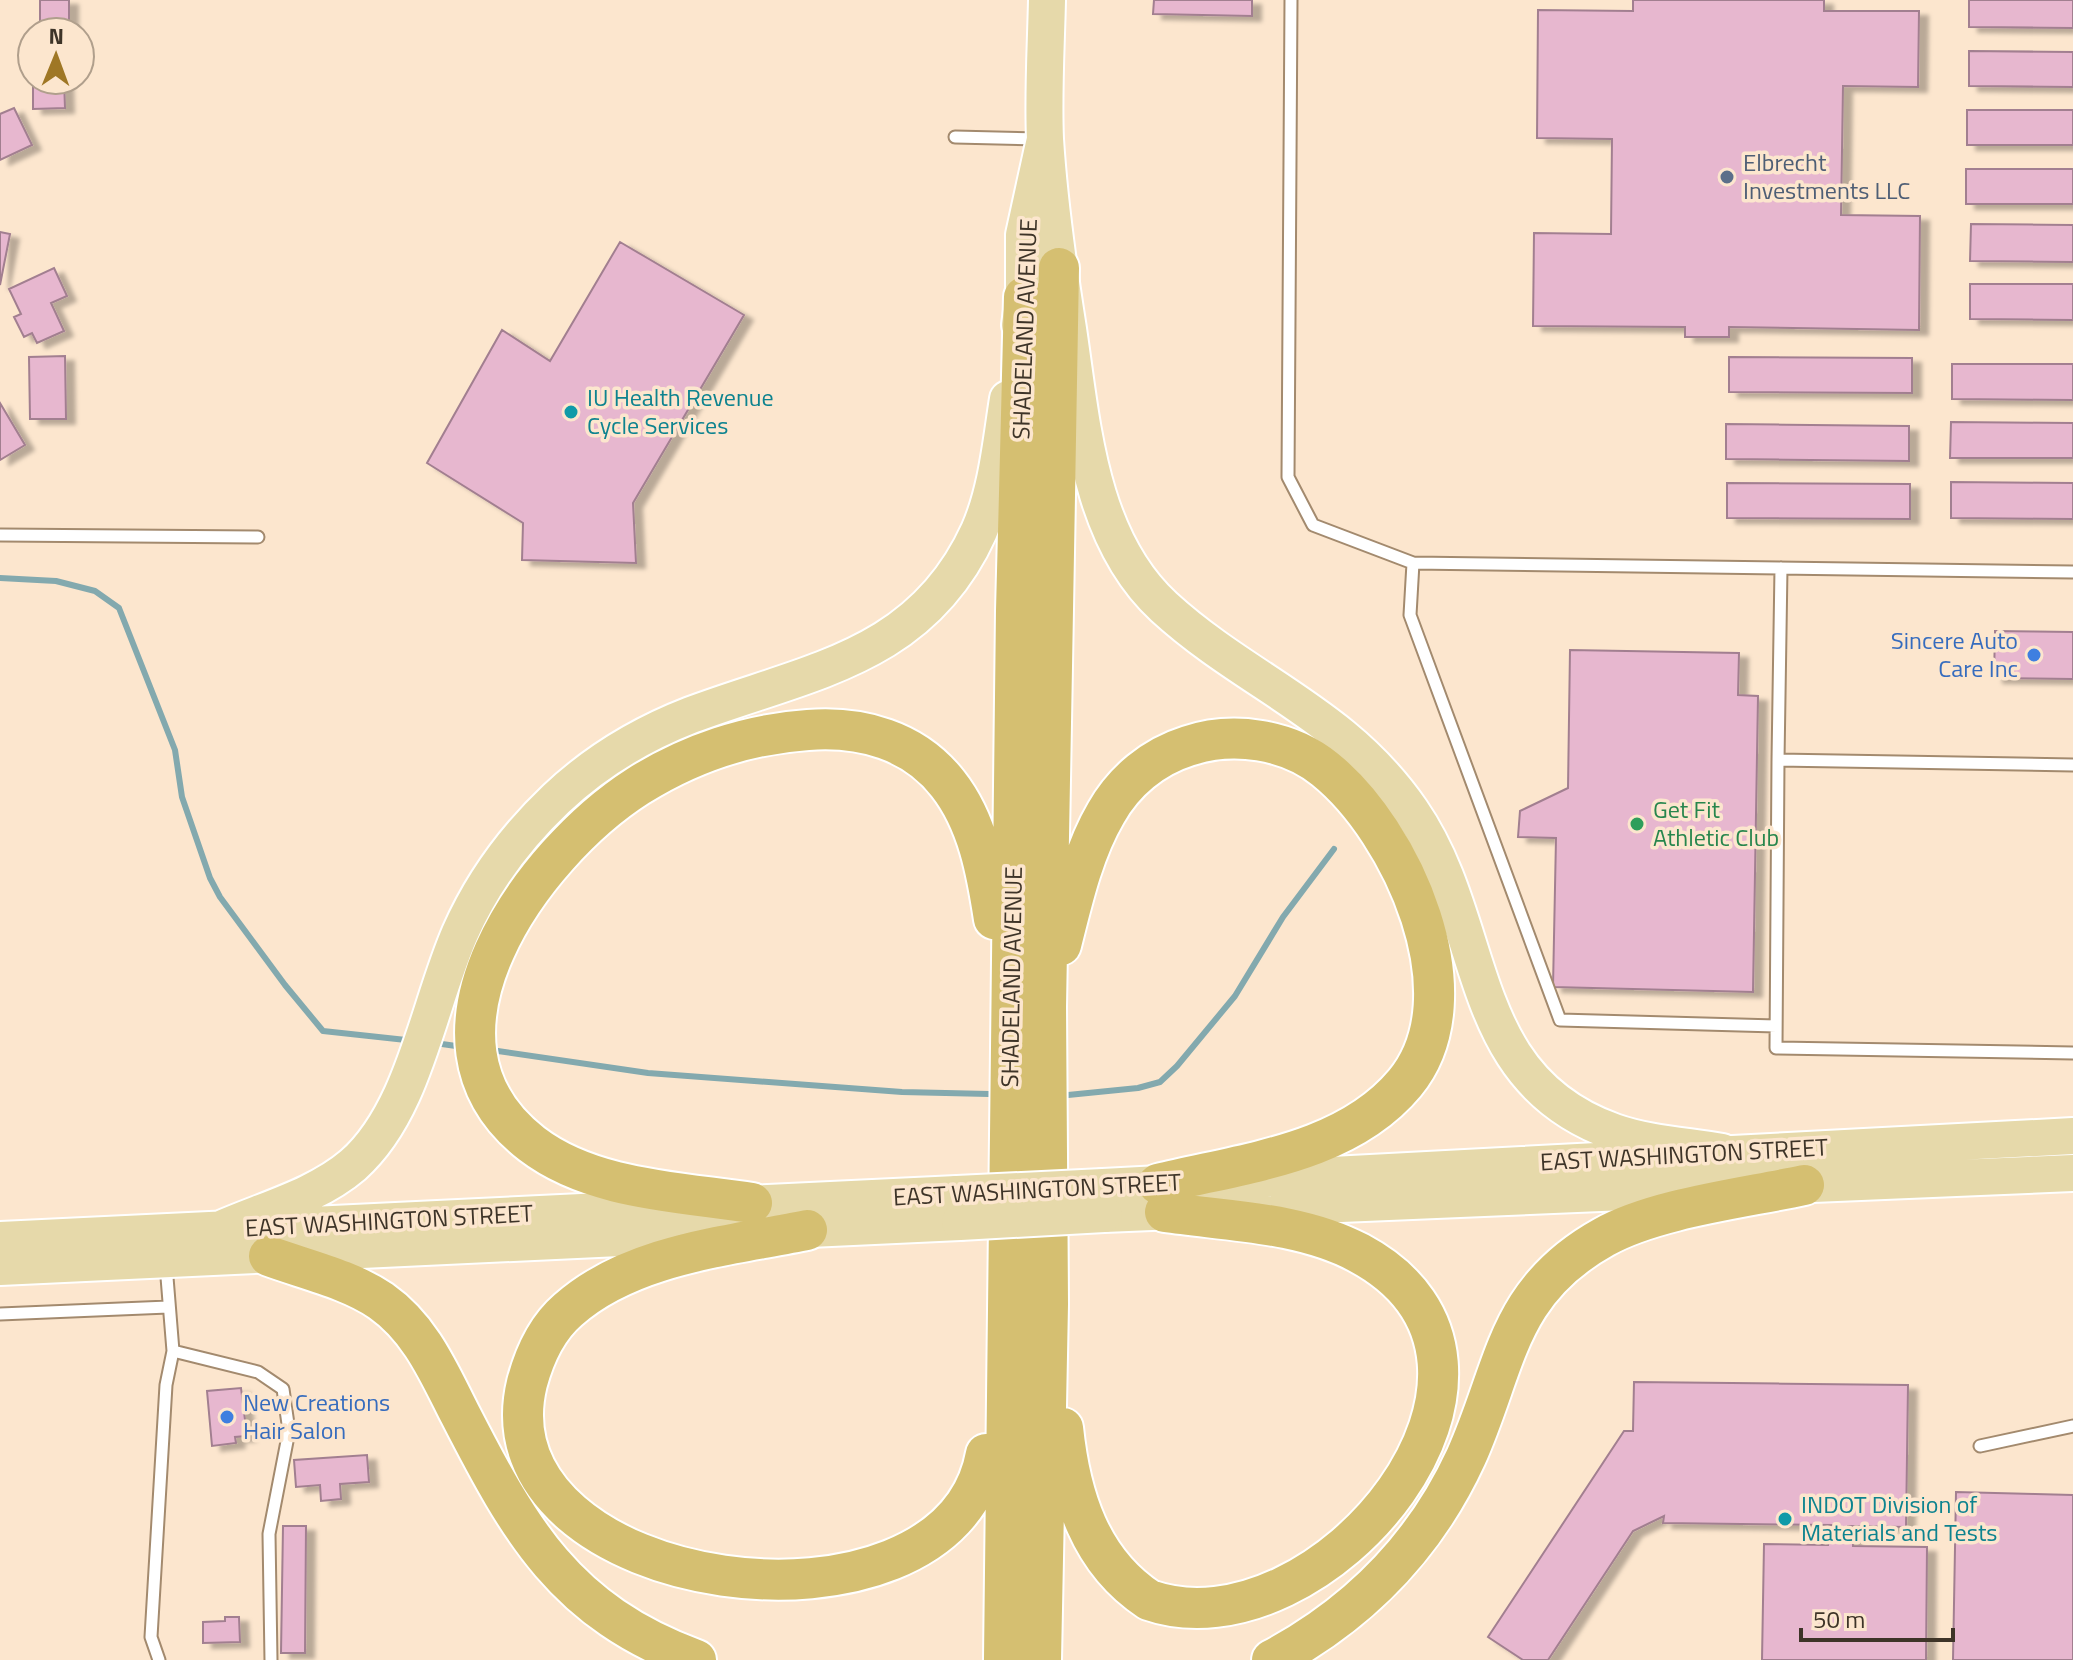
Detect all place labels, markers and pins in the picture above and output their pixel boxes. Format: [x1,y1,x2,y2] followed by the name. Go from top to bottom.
[1743,144,1910,208] place label: Elbrecht Investments LLC
[1718,168,1736,186] marker: Elbrecht Investments LLC
[587,379,774,443] place label: IU Health Revenue Cycle Services
[562,403,580,421] marker: IU Health Revenue Cycle Services
[1891,622,2018,686] place label: Sincere Auto Care Inc
[2025,646,2043,664] marker: Sincere Auto Care Inc
[1653,791,1779,855] place label: Get Fit Athletic Club
[1628,815,1646,833] marker: Get Fit Athletic Club
[243,1384,390,1448] place label: New Creations Hair Salon
[218,1408,236,1426] marker: New Creations Hair Salon
[1801,1486,1998,1550] place label: INDOT Division of Materials and Tests
[1776,1510,1794,1528] marker: INDOT Division of Materials and Tests

